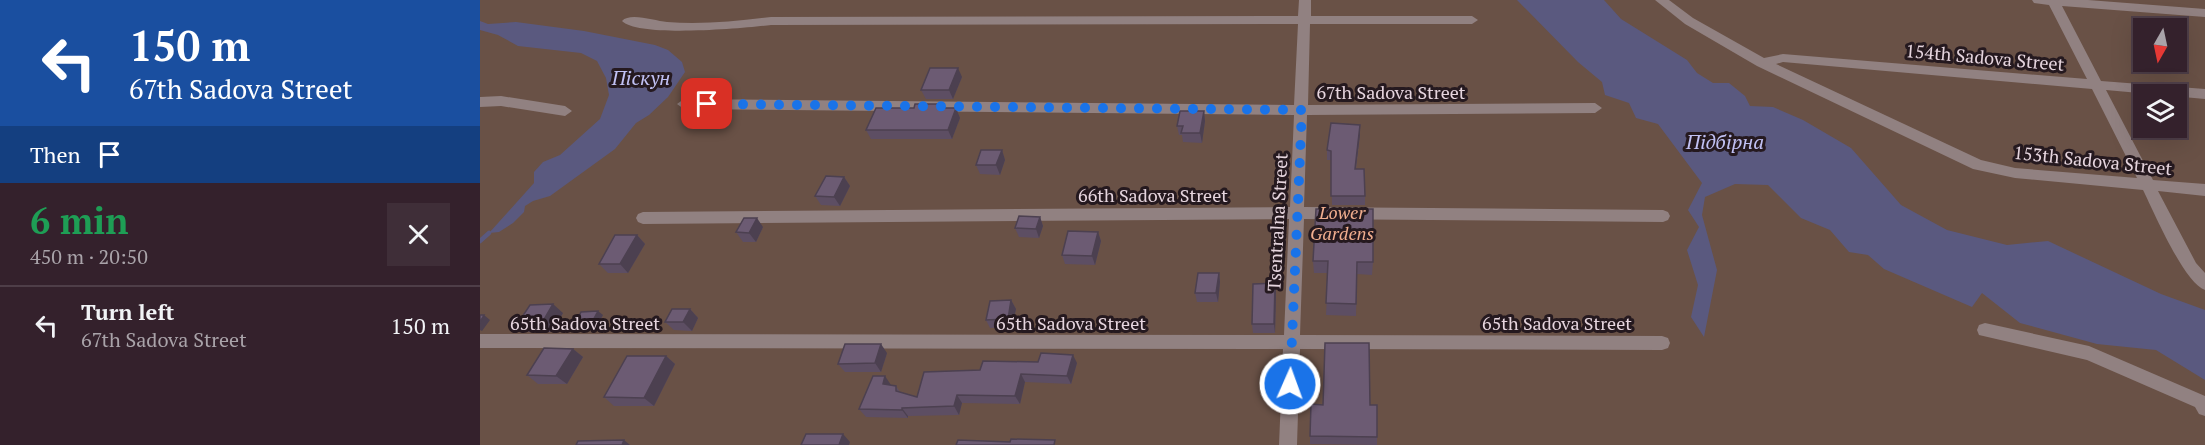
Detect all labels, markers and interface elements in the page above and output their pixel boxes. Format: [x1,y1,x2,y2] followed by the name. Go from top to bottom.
[129,17,250,73] text: 150 m
[2133,18,2187,72] north arrow
[2133,18,2187,138] map controls
[30,24,108,102] icon: left
[1905,38,2066,76] street label: 154th Sadova Street
[611,64,670,91] water label: Піскун
[129,71,353,107] text: 67th Sadova Street
[681,78,732,129] pin
[1316,80,1466,104] street label: 67th Sadova Street
[2133,84,2187,138] button: layers
[690,87,723,120] icon: arrive
[1685,128,1764,155] water label: Підбірна
[93,138,126,171] icon: arrive
[30,140,81,169] text: Then
[2012,140,2174,180] street label: 153th Sadova Street
[1261,152,1293,292] street label: Tsentralna Street
[1078,183,1228,207] street label: 66th Sadova Street
[30,197,128,244] text: 6 min
[1310,200,1374,245] park label: Lower Gardens
[387,203,450,266] button: close
[30,243,148,270] text: 450 m · 20:50
[81,297,174,326] text: Turn left
[30,309,63,342] icon: left
[390,311,450,340] text: 150 m
[510,311,660,335] street label: 65th Sadova Street
[996,311,1146,335] street label: 65th Sadova Street
[1482,311,1632,335] street label: 65th Sadova Street
[81,326,247,353] text: 67th Sadova Street
[1258,352,1322,416] position arrow

